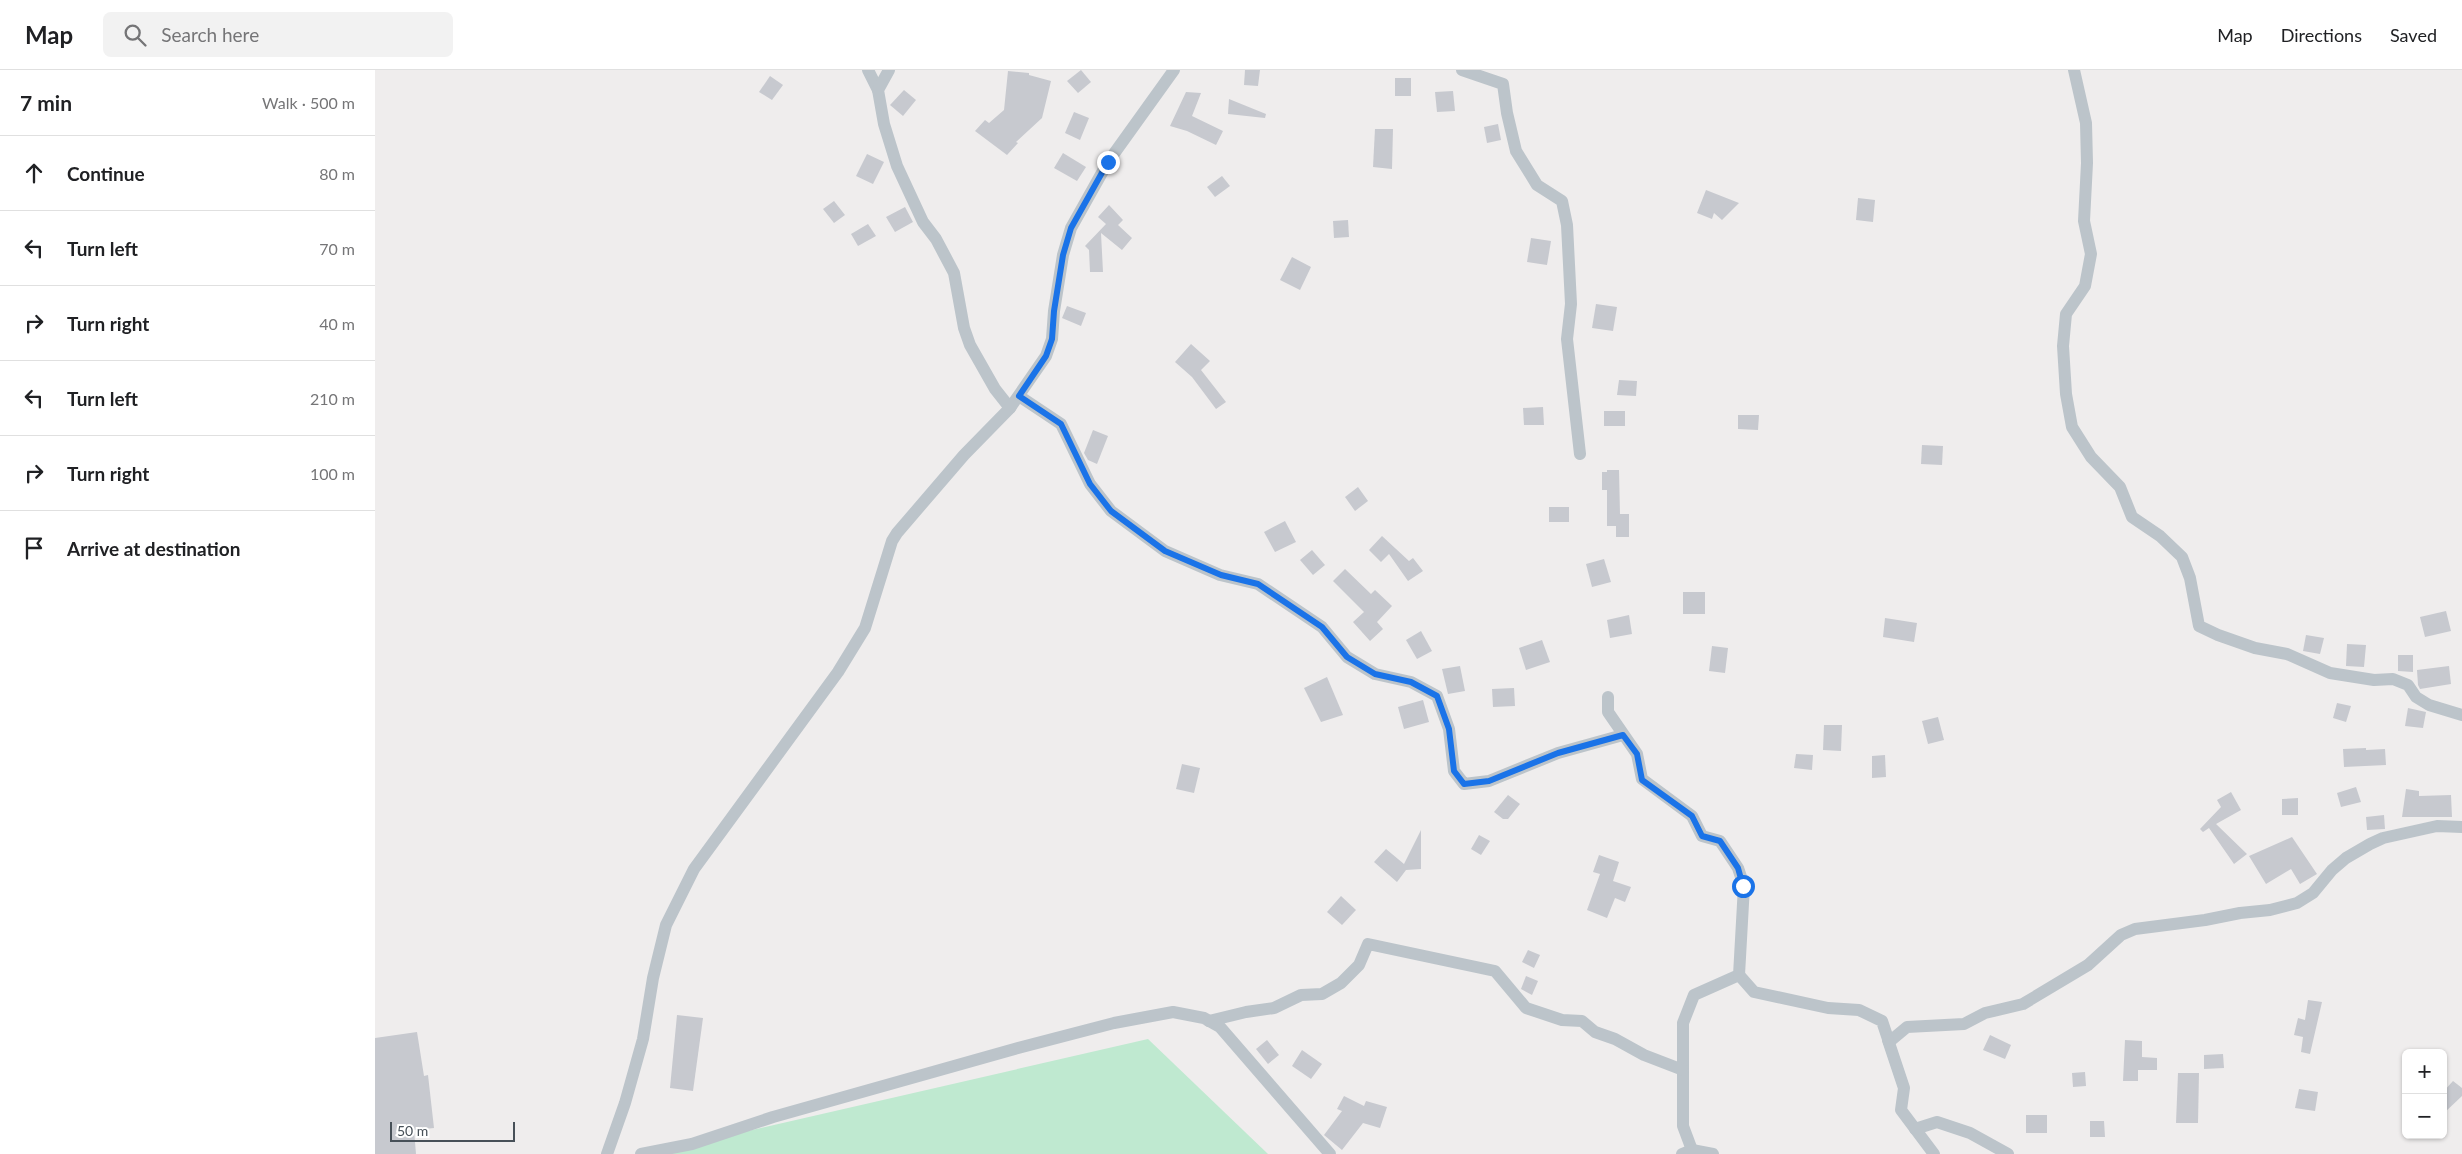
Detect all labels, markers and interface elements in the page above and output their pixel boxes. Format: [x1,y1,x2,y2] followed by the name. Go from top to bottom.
[103,12,453,57] search box
[25,20,73,49] text: Map
[121,21,149,49] icon: search
[161,23,259,46] text: Search here
[2217,24,2253,46] text: Map
[2281,24,2362,46] text: Directions
[2390,24,2437,46] text: Saved
[20,90,72,115] text: 7 min
[262,93,355,112] text: Walk · 500 m
[1097,151,1120,174] route end
[20,159,48,187] icon: ahead
[67,162,145,185] text: Continue
[319,164,355,183] text: 80 m
[20,234,48,262] icon: left
[67,237,138,260] text: Turn left
[319,239,355,258] text: 70 m
[20,309,48,337] icon: right
[67,312,149,335] text: Turn right
[319,314,355,333] text: 40 m
[20,384,48,412] icon: left
[67,387,138,410] text: Turn left
[310,389,355,408] text: 210 m
[20,459,48,487] icon: right
[67,462,149,485] text: Turn right
[310,464,355,483] text: 100 m
[20,534,48,562] icon: arrive
[67,537,240,560] text: Arrive at destination
[1732,875,1755,898] route start
[2402,1049,2447,1139] map controls
[2402,1049,2447,1094] button: +
[2402,1094,2447,1139] button: −
[390,1119,515,1142] scale bar
[397,1122,428,1139] text: 50 m

